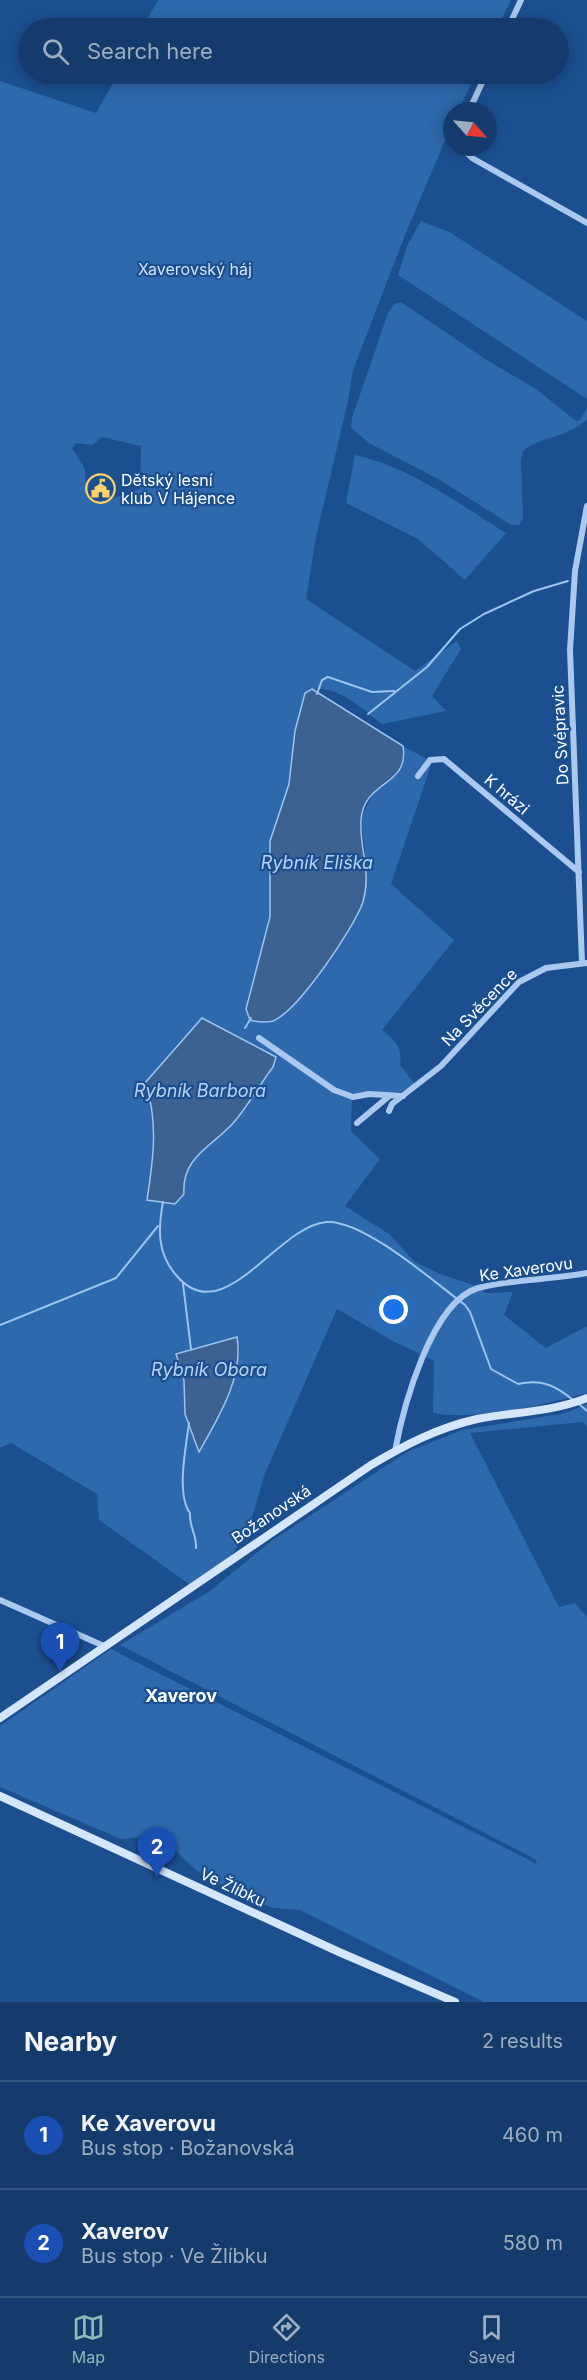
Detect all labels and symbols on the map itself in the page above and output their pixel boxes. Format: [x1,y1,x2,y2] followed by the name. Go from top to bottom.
[443,102,497,156] north arrow
[138,259,252,279] park label: Xaverovský háj
[121,470,235,508] place label: Dětský lesní klub V Hájence
[84,473,116,505] public building icon: Dětský lesní klub V Hájence
[547,684,573,786] street label: Do Svépravic
[480,769,534,819] street label: K hrázi
[261,852,373,873] water label: Rybník Eliška
[437,964,521,1050] street label: Na Svěcence
[134,1080,266,1101] water label: Rybník Barbora
[478,1253,574,1285] street label: Ke Xaverovu
[379,1295,408,1324] your location
[151,1359,267,1380] water label: Rybník Obora
[227,1480,315,1548] street label: Božanovská
[40,1622,80,1672] pin: 1
[145,1685,217,1706] district label: Xaverov
[138,1828,176,1877] pin: 2
[197,1863,269,1911] street label: Ve Žlíbku

